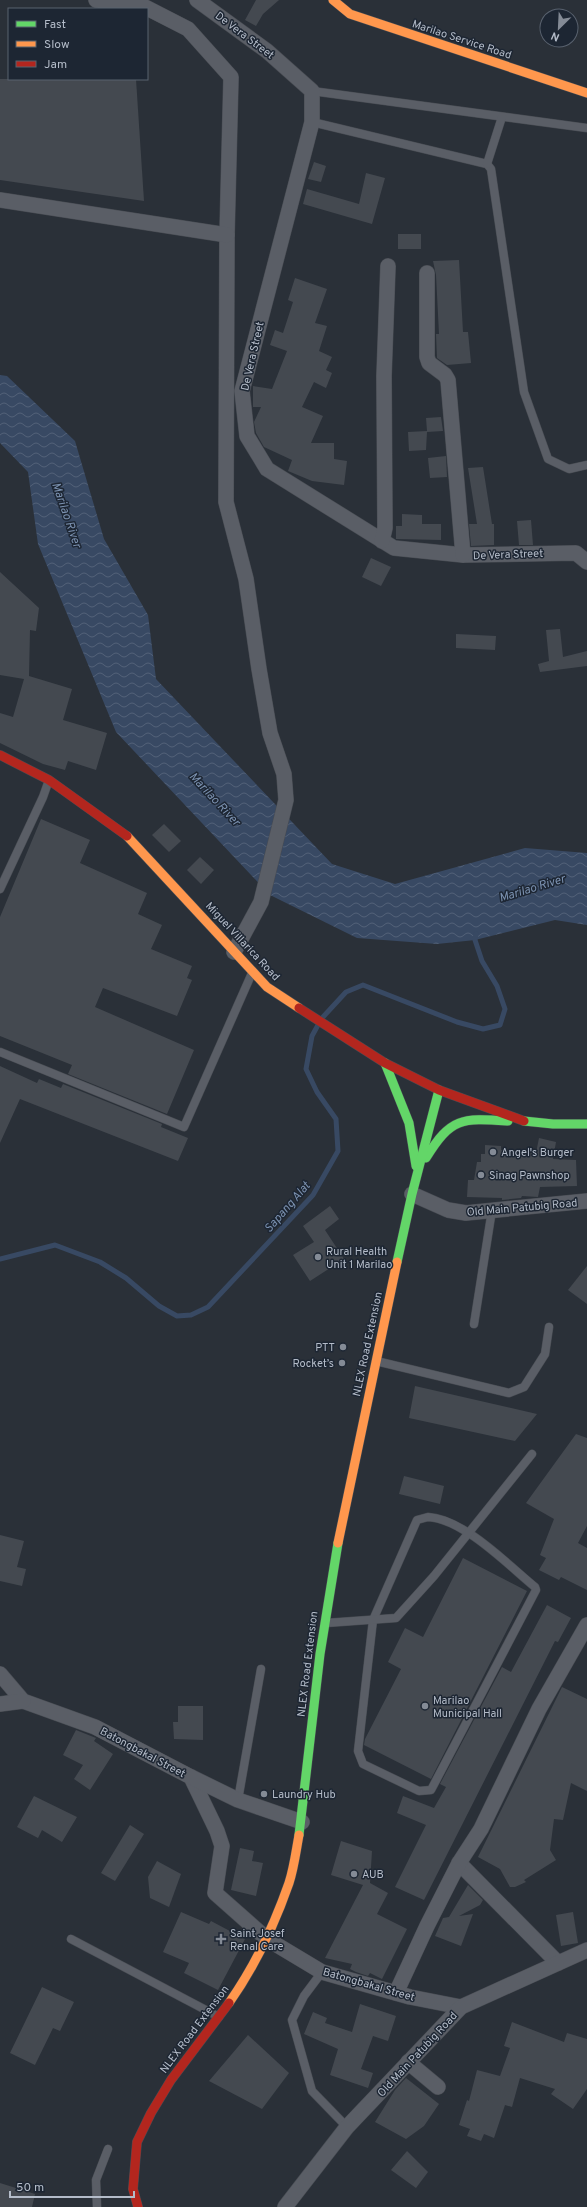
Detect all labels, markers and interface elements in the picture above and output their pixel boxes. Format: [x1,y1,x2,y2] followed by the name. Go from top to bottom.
[8,8,148,80] legend
[539,8,579,48] north arrow
[212,9,277,63] street label: De Vera Street
[44,17,66,33] text: Fast
[410,17,513,63] street label: Marilao Service Road
[549,28,562,44] text: N
[44,37,70,53] text: Slow
[44,57,67,73] text: Jam
[238,320,268,392] street label: De Vera Street
[47,480,85,552] water label: Marilao River
[473,547,543,563] street label: De Vera Street
[185,769,244,831] water label: Marilao River
[497,871,569,907] water label: Marilao River
[202,899,282,984] street label: Miguel Villarica Road
[501,1146,575,1160] place label: Angel's Burger
[488,1147,498,1157] marker: Angel's Burger
[489,1169,570,1183] place label: Sinag Pawnshop
[476,1170,486,1180] marker: Sinag Pawnshop
[261,1178,315,1236] water label: Sapang Alat
[466,1196,578,1220] street label: Old Main Patubig Road
[326,1245,392,1272] place label: Rural Health Unit 1 Marilao
[313,1252,323,1262] marker: Rural Health Unit 1 Marilao
[350,1291,386,1398] street label: NLEX Road Extension
[315,1341,335,1355] place label: PTT
[338,1342,348,1352] marker: PTT
[293,1357,334,1371] place label: Rocket’s
[337,1358,347,1368] marker: Rocket’s
[295,1610,321,1718] street label: NLEX Road Extension
[433,1694,502,1721] place label: Marilao Municipal Hall
[420,1701,430,1711] marker: Marilao Municipal Hall
[97,1724,188,1781] street label: Batongbakal Street
[272,1788,336,1802] place label: Laundry Hub
[259,1789,269,1799] marker: Laundry Hub
[362,1868,384,1882] place label: AUB
[349,1869,359,1879] marker: AUB
[230,1927,285,1954] place label: Saint Josef Renal Care
[215,1933,227,1945] marker: Saint Josef Renal Care
[321,1965,416,2005] street label: Batongbakal Street
[157,1983,232,2076] street label: NLEX Road Extension
[375,2009,461,2100] street label: Old Main Patubig Road
[10,2173,134,2199] scale bar
[16,2180,44,2196] text: 50 m

